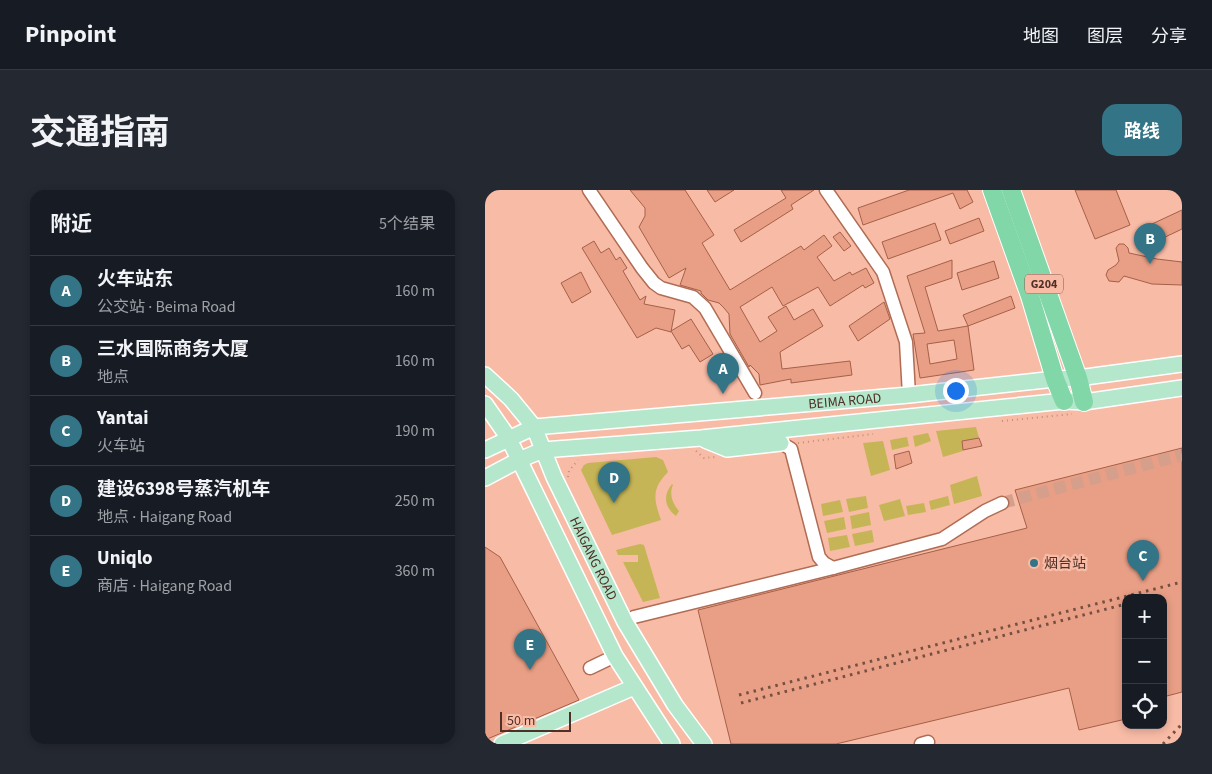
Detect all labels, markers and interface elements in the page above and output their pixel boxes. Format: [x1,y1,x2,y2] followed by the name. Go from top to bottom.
[25,17,116,52] text: Pinpoint
[1023,24,1059,49] text: 地图
[1087,24,1123,49] text: 图层
[1151,24,1187,49] text: 分享
[1102,104,1182,156] button: 路线
[30,108,170,158] text: 交通指南
[50,209,92,239] text: 附近
[379,213,435,235] text: 5个结果
[1134,223,1166,264] pin: B
[97,266,173,293] text: 火车站东
[1025,275,1063,294] road number: G204
[61,280,71,302] text: A
[395,280,435,302] text: 160 m
[97,296,236,318] text: 公交站 · Beima Road
[97,336,249,363] text: 三水国际商务大厦
[61,350,71,372] text: B
[395,350,435,372] text: 160 m
[707,353,739,394] pin: A
[97,366,129,388] text: 地点
[943,378,969,404] your location
[807,388,882,415] street label: BEIMA ROAD
[97,405,149,432] text: Yantai
[61,420,71,442] text: C
[395,420,435,442] text: 190 m
[97,435,145,457] text: 火车站
[598,462,630,503] pin: D
[97,476,270,503] text: 建设6398号蒸汽机车
[61,490,71,512] text: D
[395,490,435,512] text: 250 m
[97,506,232,528] text: 地点 · Haigang Road
[564,514,622,604] street label: HAIGANG ROAD
[1127,540,1159,581] pin: C
[97,545,153,572] text: Uniqlo
[1044,554,1086,574] place label: 烟台站
[1028,557,1040,569] marker: 烟台站
[62,560,70,582] text: E
[395,560,435,582] text: 360 m
[97,575,232,597] text: 商店 · Haigang Road
[1122,594,1167,729] map controls
[1122,594,1167,639] button: +
[514,629,546,670] pin: E
[1122,639,1167,684] button: −
[1122,684,1167,729] button: locate
[500,709,571,732] scale bar
[507,711,535,731] text: 50 m

